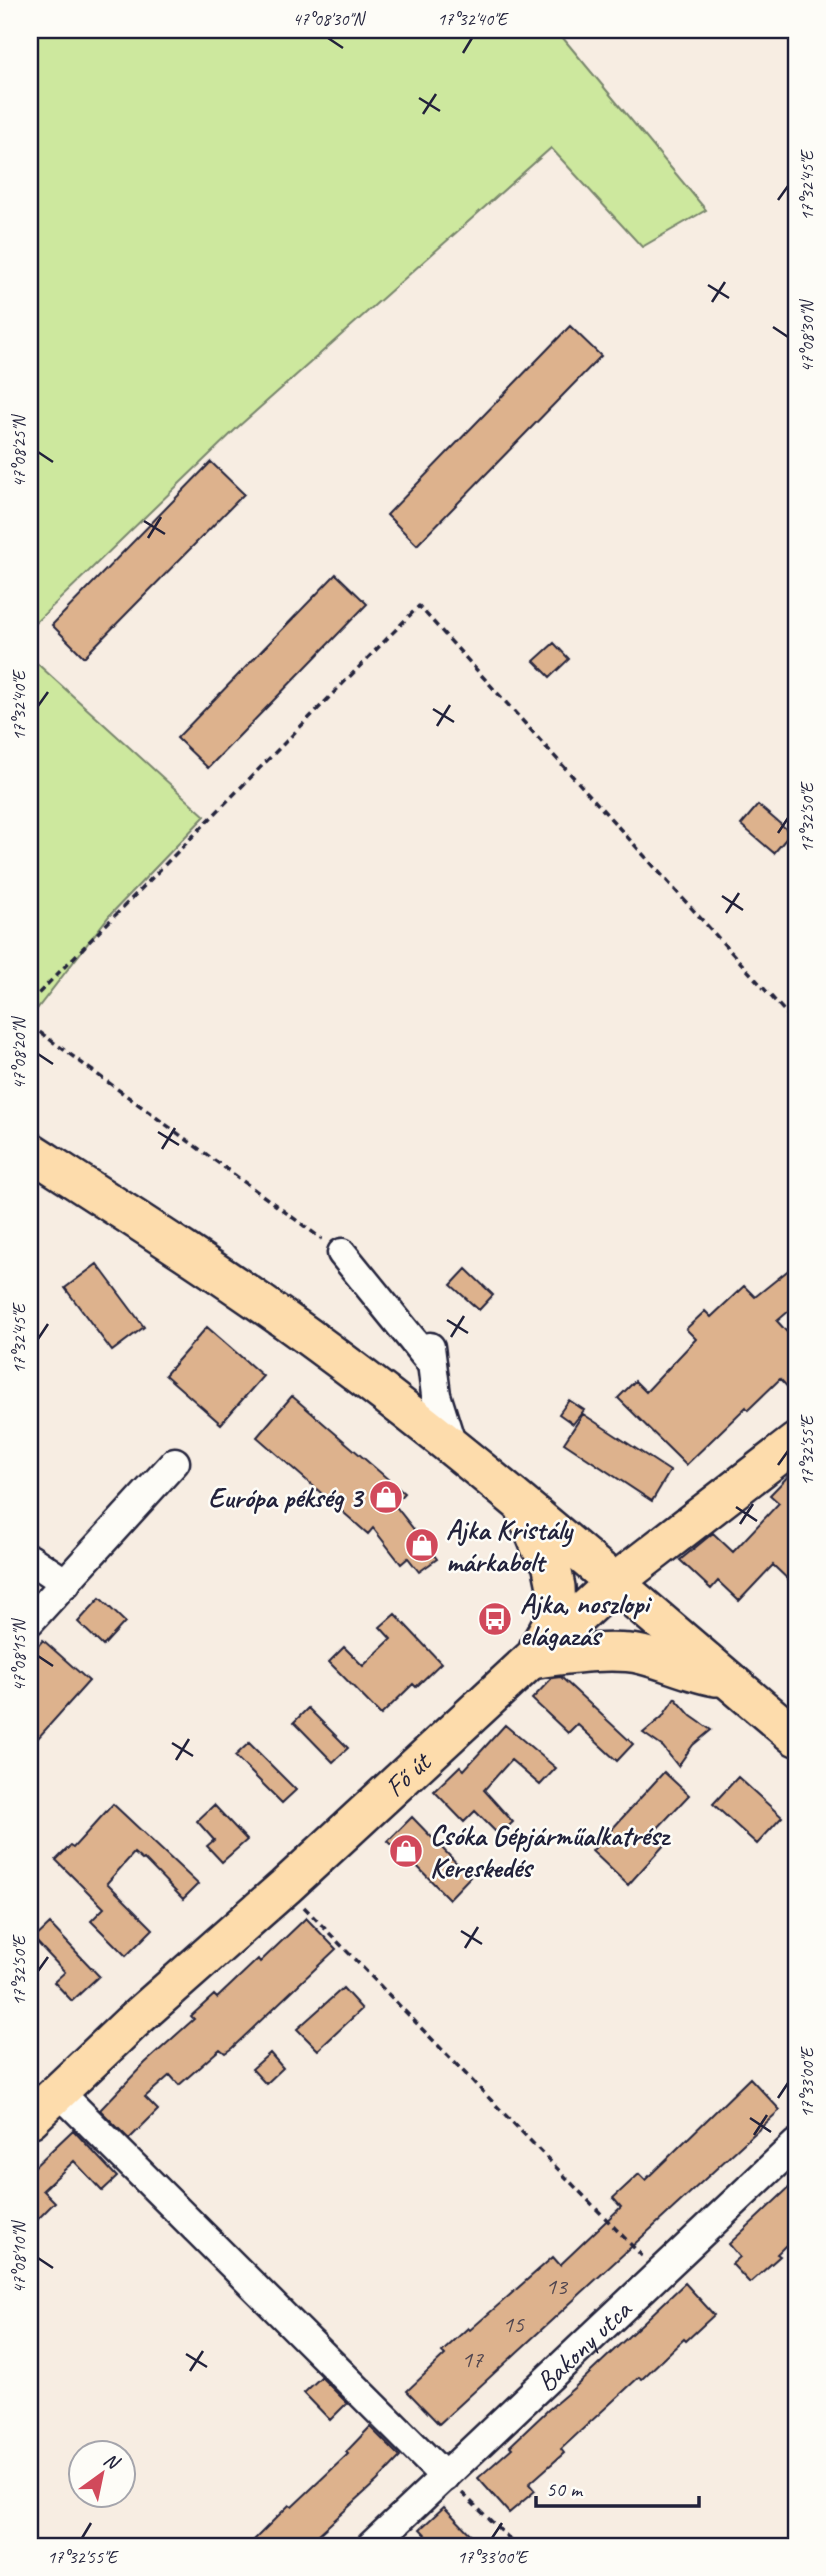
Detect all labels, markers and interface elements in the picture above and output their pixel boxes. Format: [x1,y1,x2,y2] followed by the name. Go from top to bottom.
[293,8,367,30] text: 47°08'30"N
[437,8,509,30] text: 17°32'40"E
[796,149,818,221] text: 17°32'45"E
[796,298,818,372] text: 47°08'30"N
[8,413,30,487] text: 47°08'25"N
[8,669,30,741] text: 17°32'40"E
[796,781,818,853] text: 17°32'50"E
[8,1015,30,1089] text: 47°08'20"N
[8,1302,30,1374] text: 17°32'45"E
[796,1414,818,1486] text: 17°32'55"E
[367,1478,405,1516] shop icon: Európa pékség 3
[208,1480,364,1515] place label: Európa pékség 3
[446,1512,574,1579] place label: Ajka Kristály márkabolt
[403,1526,441,1564] shop icon: Ajka Kristály márkabolt
[520,1586,652,1653] place label: Ajka, noszlopi elágazás
[476,1600,514,1638] bus stop icon: Ajka, noszlopi elágazás
[8,1617,30,1691] text: 47°08'15"N
[377,1743,439,1804] street label: Fő út
[430,1818,671,1885] place label: Csóka Gépjárműalkatrész Kereskedés
[387,1832,425,1870] shop icon: Csóka Gépjárműalkatrész Kereskedés
[8,1934,30,2006] text: 17°32'50"E
[796,2046,818,2118] text: 17°33'00"E
[8,2219,30,2293] text: 47°08'10"N
[545,2271,569,2301] house number: 13
[528,2291,639,2398] street label: Bakony utca
[502,2309,525,2339] house number: 15
[461,2344,484,2374] house number: 17
[66,2440,136,2510] north arrow
[99,2447,125,2476] text: N
[536,2464,698,2508] scale bar
[546,2476,584,2502] text: 50 m
[47,2546,119,2568] text: 17°32'55"E
[457,2546,529,2568] text: 17°33'00"E

